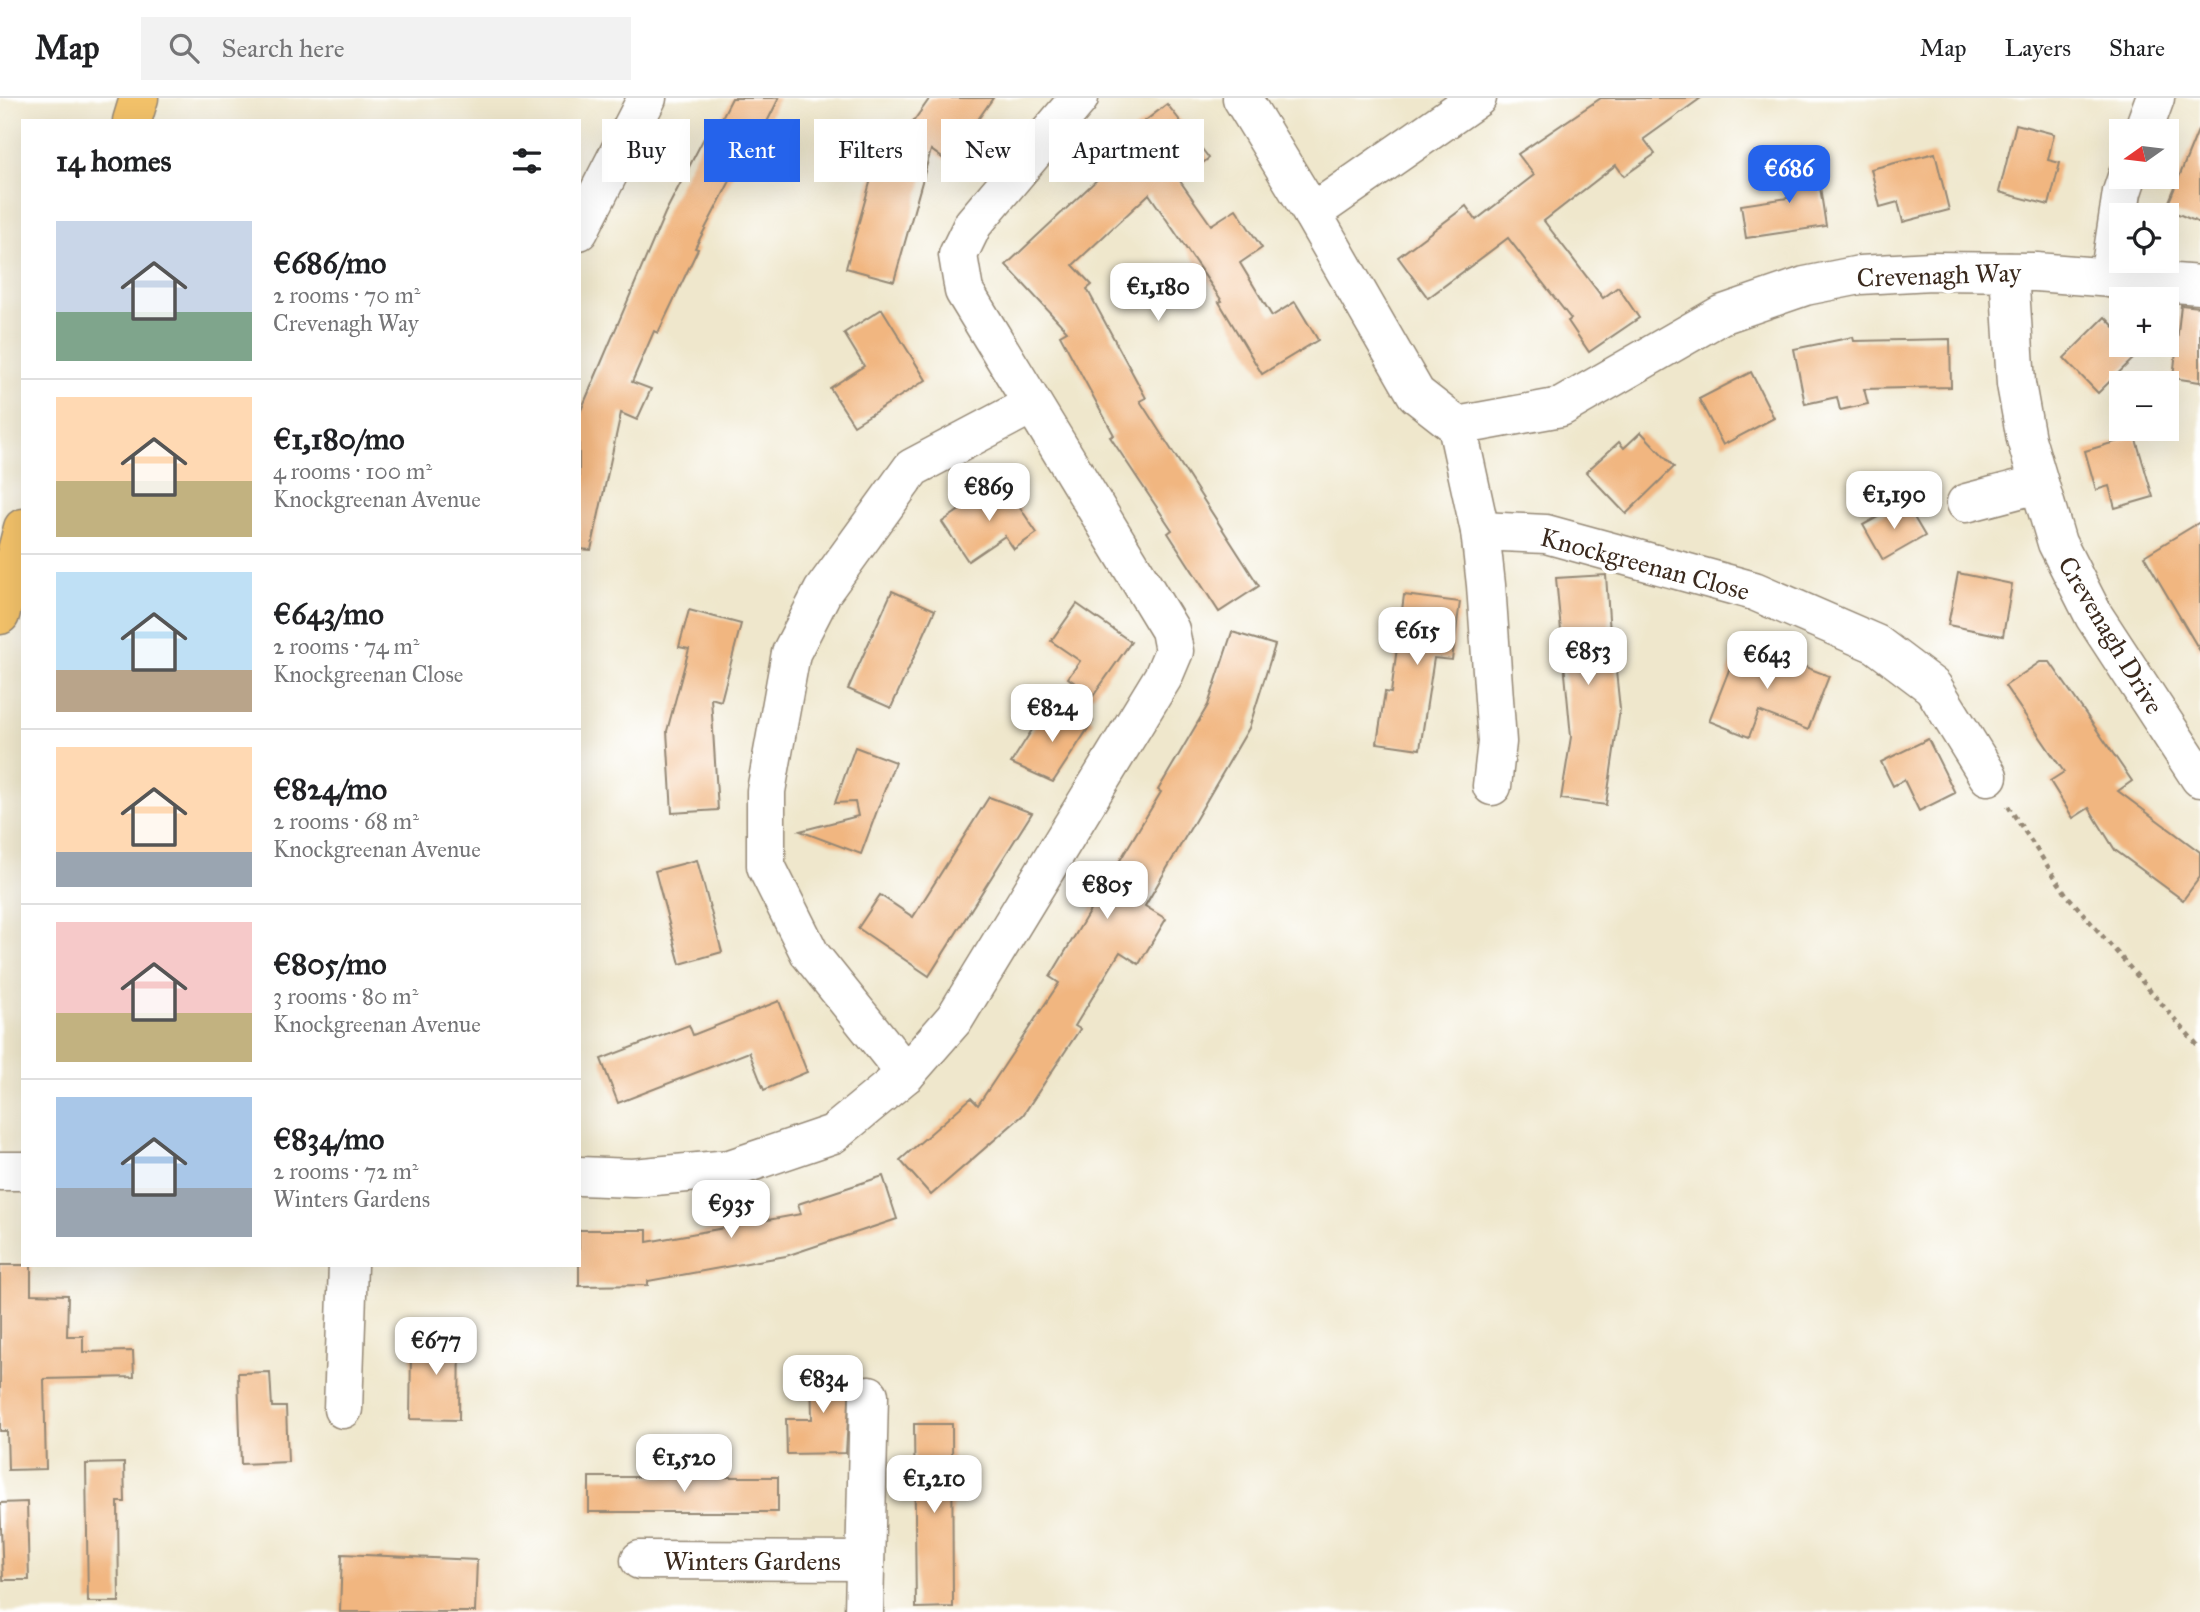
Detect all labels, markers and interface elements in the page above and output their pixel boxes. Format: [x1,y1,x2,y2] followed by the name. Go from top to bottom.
[141,17,631,80] search box
[35,28,99,68] text: Map
[165,29,203,67] icon: search
[221,32,345,64] text: Search here
[1920,33,1967,63] text: Map
[2005,33,2071,63] text: Layers
[2109,33,2165,63] text: Share
[602,119,690,182] chip: Buy
[704,119,800,182] chip: Rent
[814,119,927,182] chip: Filters
[941,119,1035,182] chip: New
[1049,119,1204,182] chip: Apartment
[2109,119,2179,189] north arrow
[2109,119,2179,441] map controls
[508,142,546,180] icon: filters
[56,143,171,179] text: 14 homes
[1748,146,1830,205] pin: €686
[1764,154,1814,182] text: €686
[2109,203,2179,273] button: locate
[273,245,386,281] text: €686/mo
[112,249,196,333] icon: home
[1856,256,2023,294] street label: Crevenagh Way
[1101,264,1215,323] pin: €1,180
[1126,272,1190,300] text: €1,180
[273,281,421,309] text: 2 rooms · 70 m²
[2109,287,2179,357] button: +
[273,309,419,337] text: Crevenagh Way
[2109,371,2179,441] button: −
[273,421,405,457] text: €1,180/mo
[112,425,196,509] icon: home
[273,457,432,485] text: 4 rooms · 100 m²
[948,464,1030,523] pin: €869
[964,472,1014,500] text: €869
[1837,472,1951,531] pin: €1,190
[1862,480,1926,508] text: €1,190
[273,485,481,513] text: Knockgreenan Avenue
[1537,521,1753,607] street label: Knockgreenan Close
[2051,550,2171,720] street label: Crevenagh Drive
[273,596,384,632] text: €643/mo
[112,600,196,684] icon: home
[1376,608,1458,667] pin: €615
[1394,616,1440,644] text: €615
[1547,628,1629,687] pin: €853
[273,632,419,660] text: 2 rooms · 74 m²
[1726,632,1808,691] pin: €643
[1565,636,1611,664] text: €853
[1743,640,1791,668] text: €643
[273,660,463,688] text: Knockgreenan Close
[1011,684,1093,744] pin: €824
[1027,693,1077,721] text: €824
[273,771,387,807] text: €824/mo
[112,775,196,859] icon: home
[273,807,419,835] text: 2 rooms · 68 m²
[273,835,481,863] text: Knockgreenan Avenue
[1066,862,1148,921] pin: €805
[1082,870,1132,898] text: €805
[273,946,387,982] text: €805/mo
[112,950,196,1034] icon: home
[273,982,418,1010] text: 3 rooms · 80 m²
[273,1010,481,1038] text: Knockgreenan Avenue
[273,1121,384,1157] text: €834/mo
[112,1125,196,1209] icon: home
[273,1157,418,1185] text: 2 rooms · 72 m²
[690,1180,772,1240] pin: €935
[273,1185,430,1213] text: Winters Gardens
[708,1189,754,1217] text: €935
[395,1318,477,1377] pin: €677
[411,1326,461,1354] text: €677
[782,1356,864,1415] pin: €834
[799,1364,847,1392] text: €834
[627,1434,741,1494] pin: €1,520
[652,1443,716,1471] text: €1,520
[877,1456,991,1515] pin: €1,210
[903,1464,965,1492] text: €1,210
[663,1545,841,1577] street label: Winters Gardens

